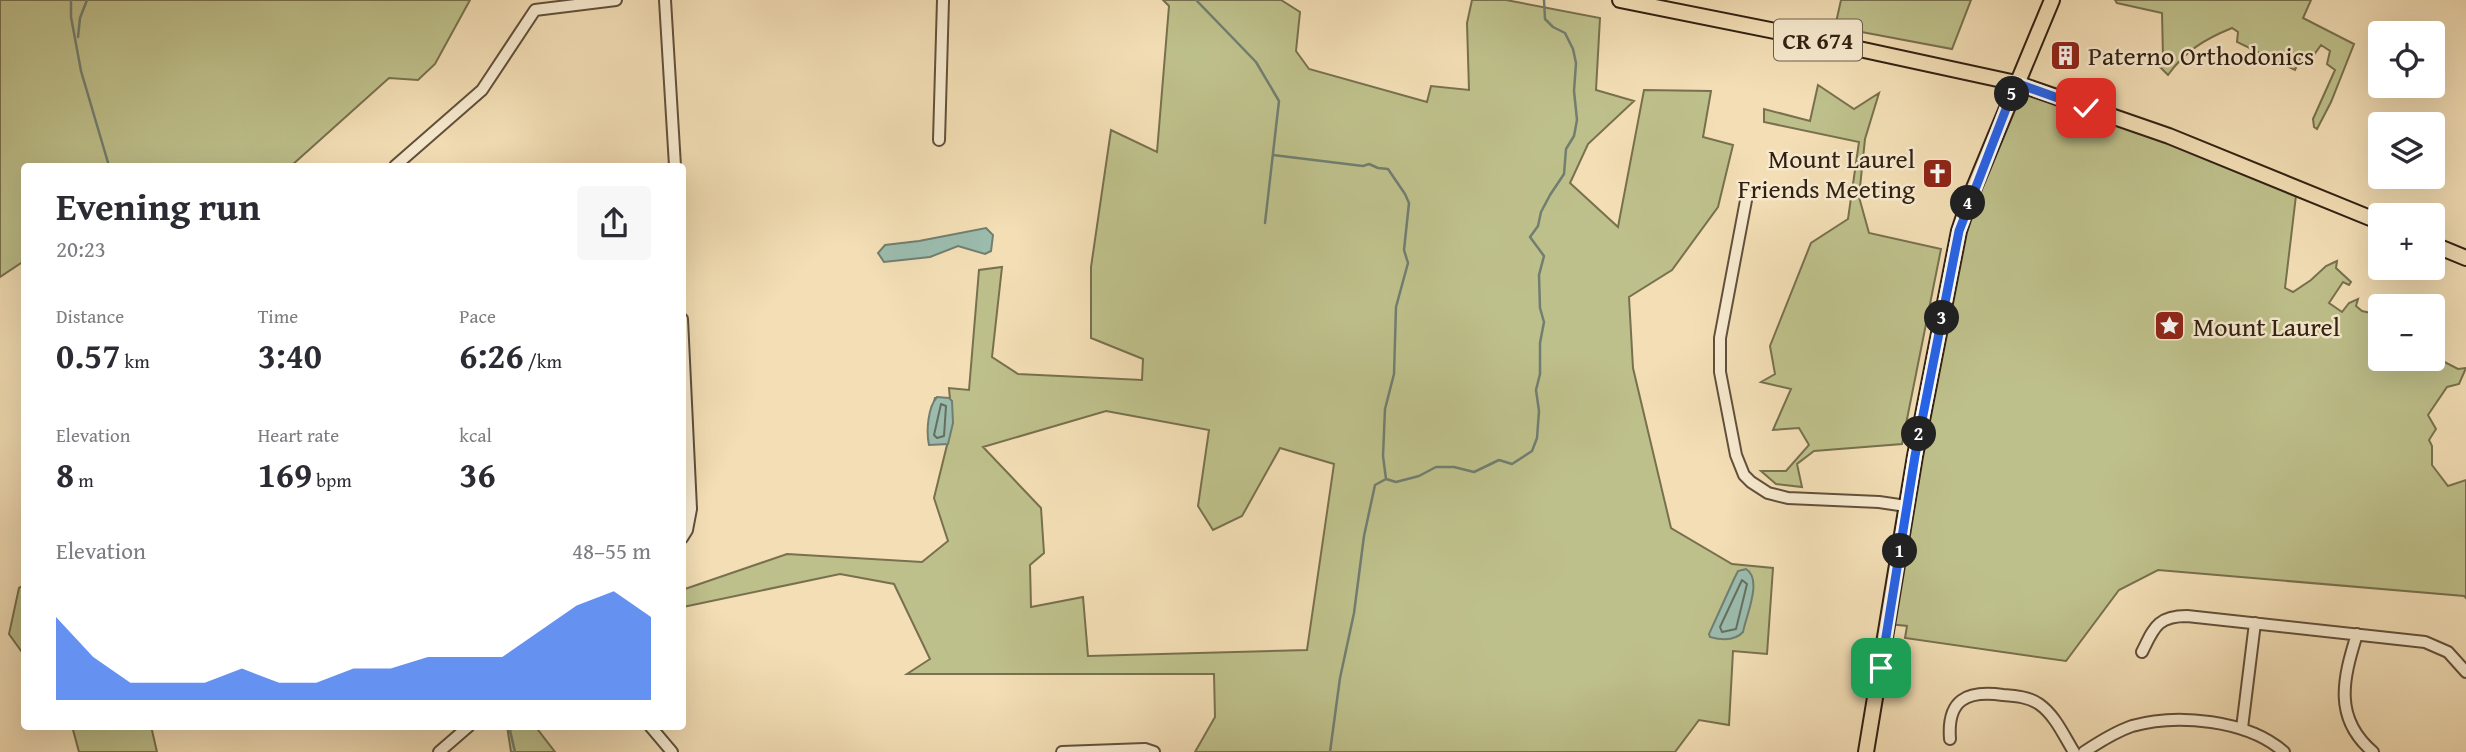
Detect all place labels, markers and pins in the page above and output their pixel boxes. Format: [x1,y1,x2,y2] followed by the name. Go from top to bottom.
[2088,36,2314,75] place label: Paterno Orthodonics
[2048,38,2082,72] building icon: Paterno Orthodonics
[1994,76,2030,112] pin: 5
[2056,78,2116,138] pin
[1738,139,1915,208] place label: Mount Laurel Friends Meeting
[1921,156,1955,190] church icon: Mount Laurel Friends Meeting
[1951,186,1986,220] pin: 4
[1924,300,1960,336] pin: 3
[2193,307,2340,346] place label: Mount Laurel
[2153,309,2187,343] place icon: Mount Laurel
[1902,416,1937,452] pin: 2
[1882,534,1918,568] pin: 1
[1851,638,1911,698] pin

